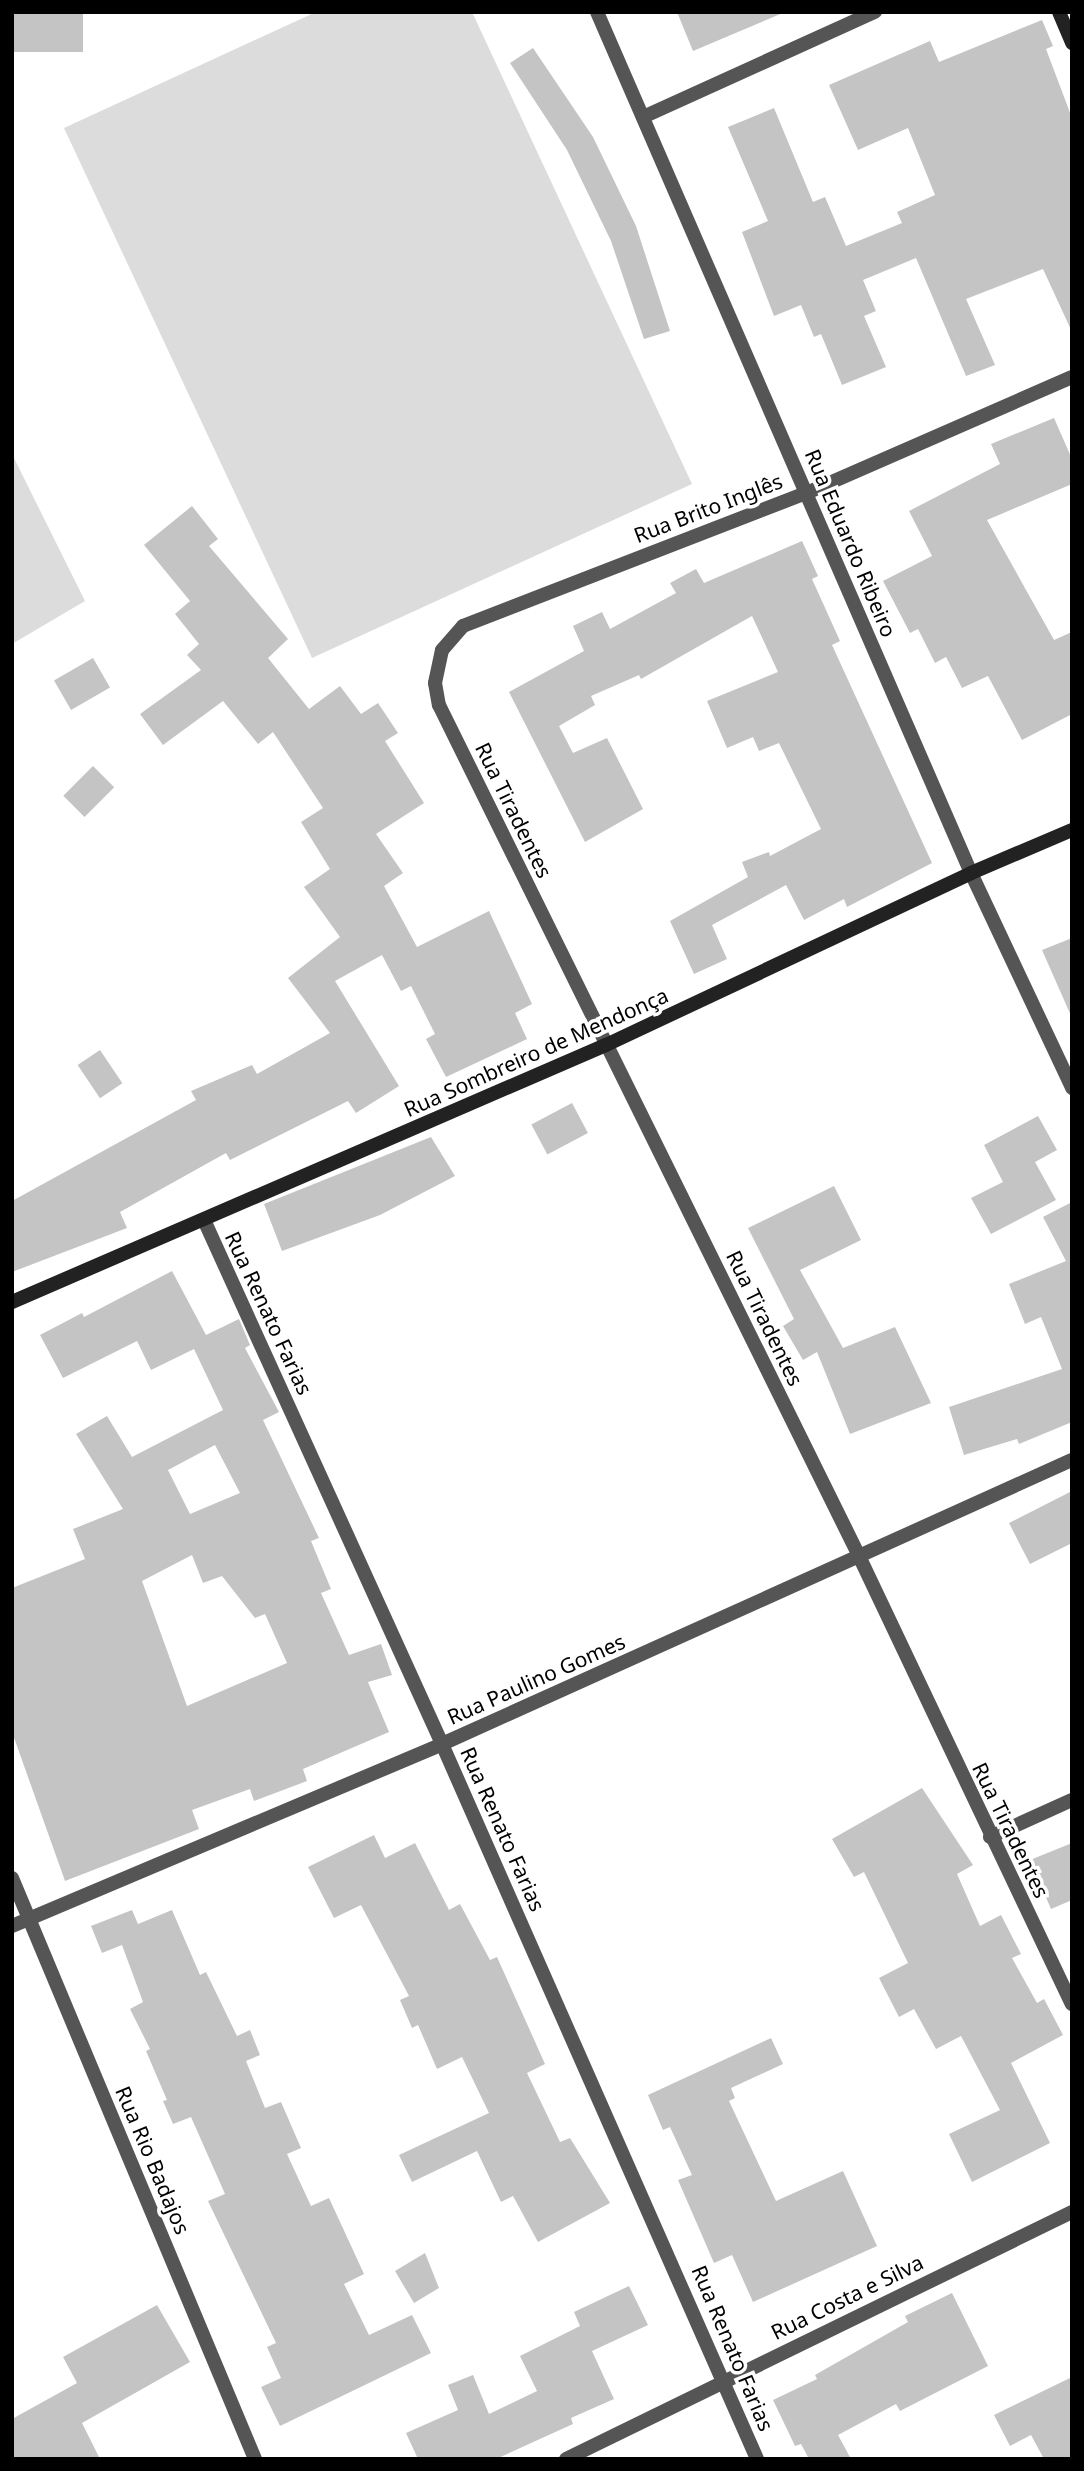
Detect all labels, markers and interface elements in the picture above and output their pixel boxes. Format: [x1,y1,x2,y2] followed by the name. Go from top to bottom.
[800,445,902,641] street label: Rua Eduardo Ribeiro
[630,468,786,548] street label: Rua Brito Inglês
[470,738,558,882] street label: Rua Tiradentes
[400,982,672,1122] street label: Rua Sombreiro de Mendonça
[220,1227,318,1399] street label: Rua Renato Farias
[721,1246,809,1390] street label: Rua Tiradentes
[443,1628,629,1730] street label: Rua Paulino Gomes
[455,1743,551,1915] street label: Rua Renato Farias
[967,1758,1055,1902] street label: Rua Tiradentes
[110,2082,196,2238] street label: Rua Rio Badajos
[767,2249,927,2345] street label: Rua Costa e Silva
[687,2261,779,2435] street label: Rua Renato Farias

